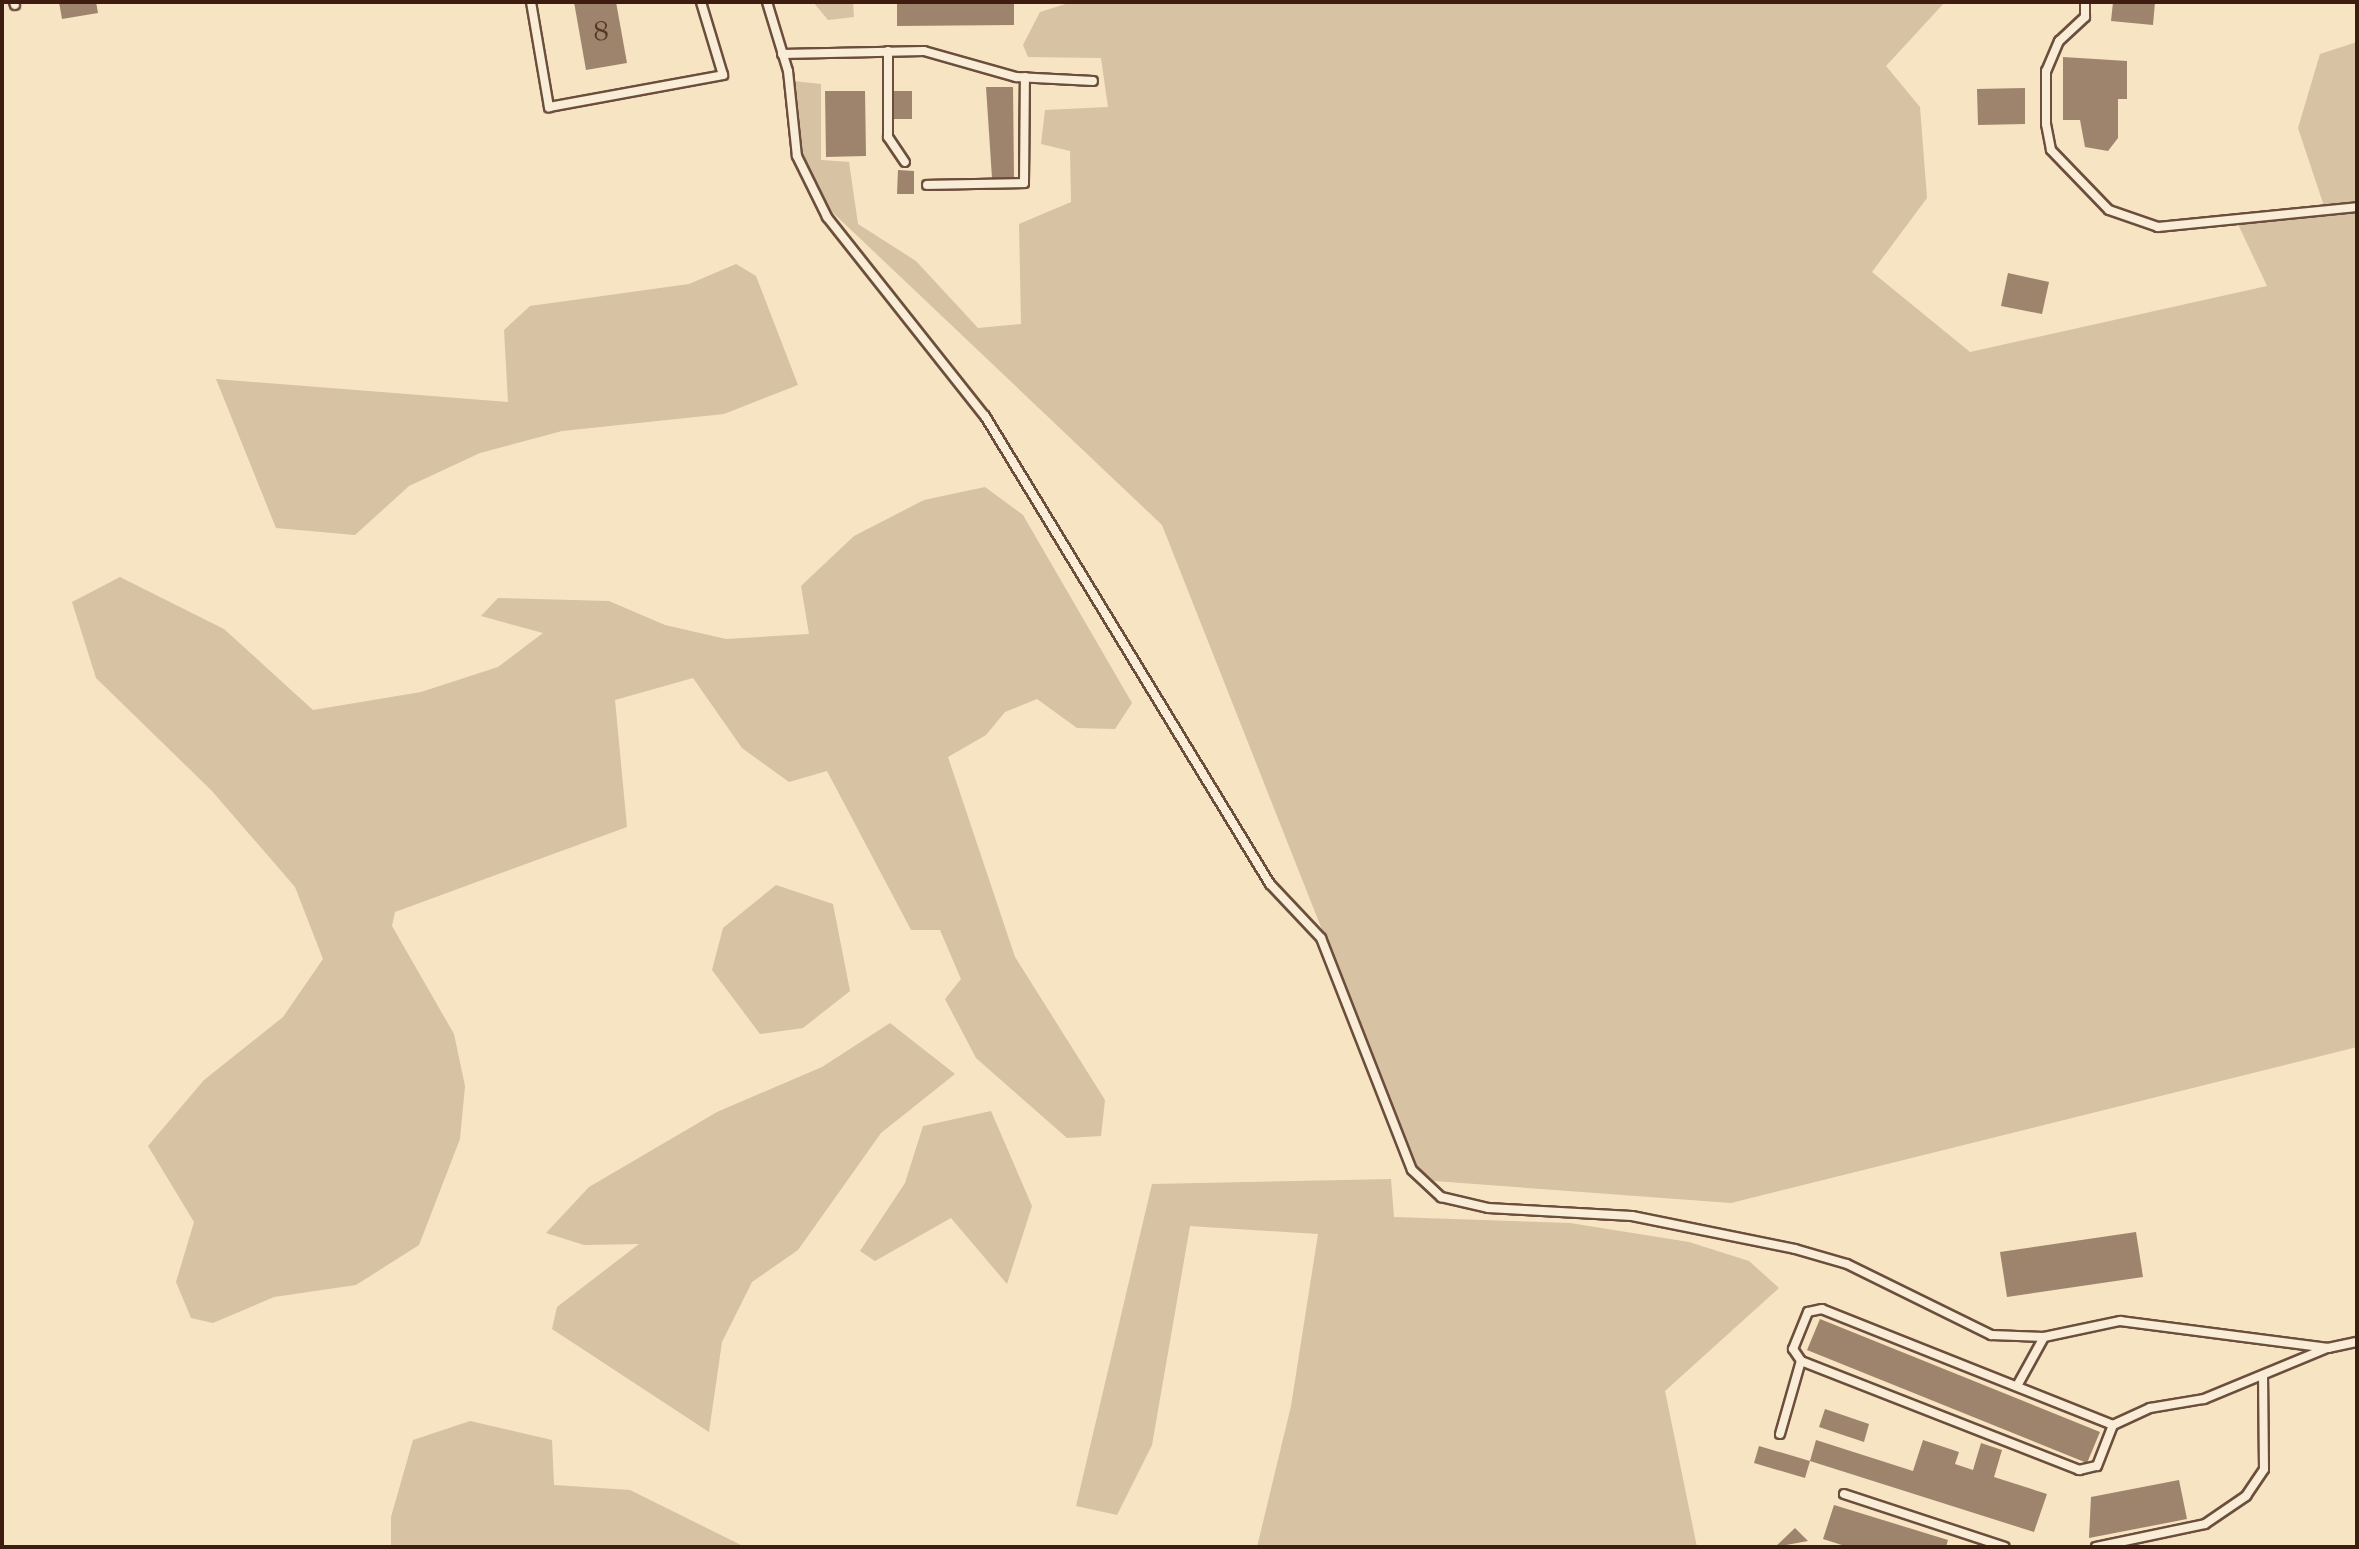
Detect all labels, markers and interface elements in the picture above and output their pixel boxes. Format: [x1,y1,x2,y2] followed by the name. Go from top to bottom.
[593,16,609,50] house number: 8

